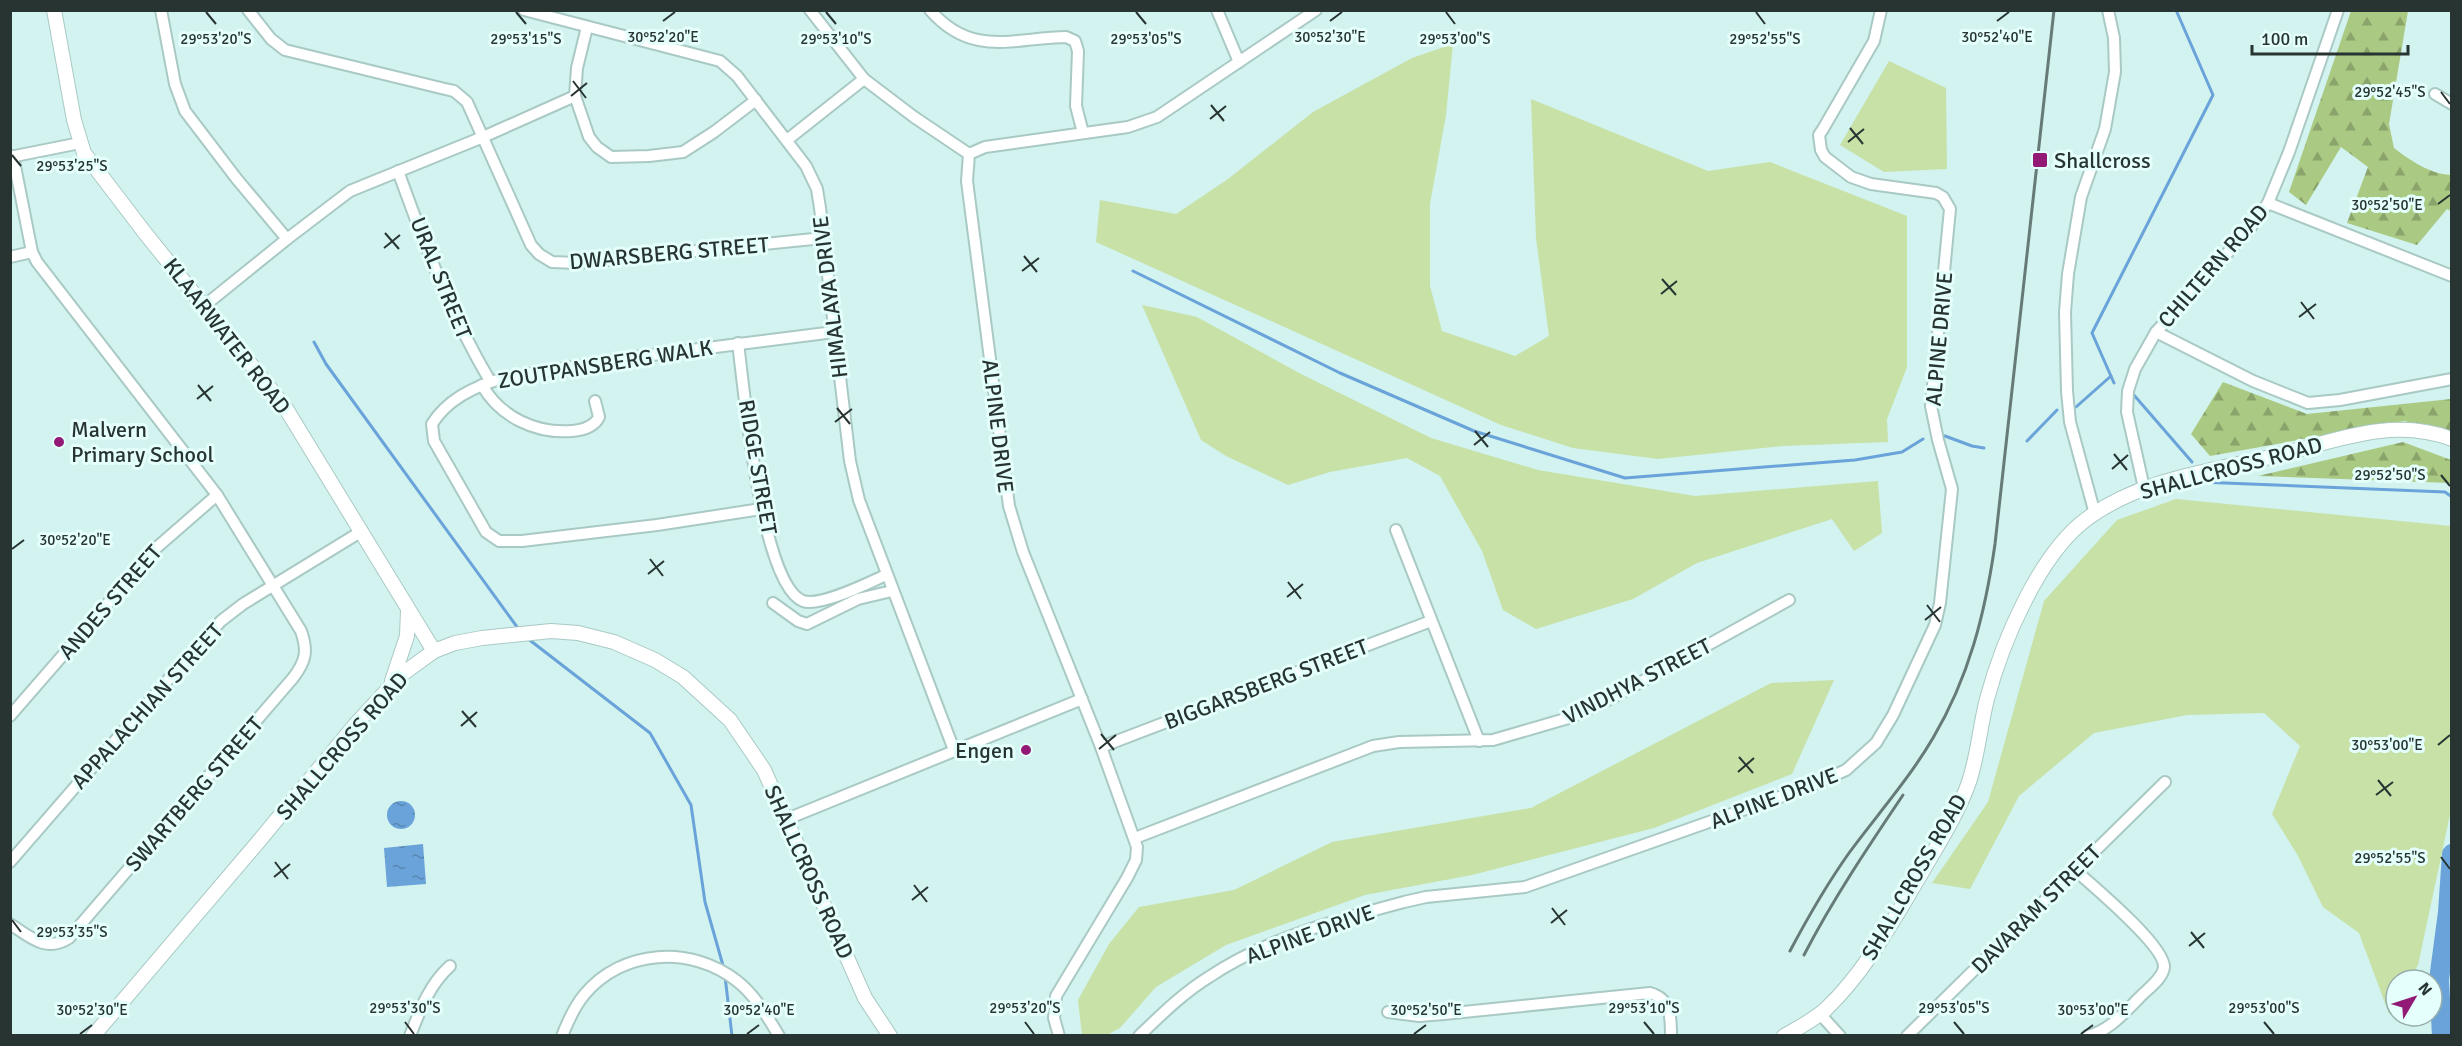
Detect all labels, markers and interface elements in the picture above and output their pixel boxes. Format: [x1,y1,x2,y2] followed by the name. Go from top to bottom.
[2252,18,2408,56] scale bar
[627,28,699,46] text: 30°52'20"E
[1294,28,1366,46] text: 30°52'30"E
[1961,28,2033,46] text: 30°52'40"E
[2261,28,2308,50] text: 100 m
[180,30,252,48] text: 29°53'20"S
[490,30,562,48] text: 29°53'15"S
[800,30,872,48] text: 29°53'10"S
[1110,30,1182,48] text: 29°53'05"S
[1419,30,1491,48] text: 29°53'00"S
[1729,30,1801,48] text: 29°52'55"S
[2354,83,2426,101] text: 29°52'45"S
[2054,147,2151,174] place label: Shallcross
[2031,151,2049,169] marker: Shallcross
[36,157,108,175] text: 29°53'25"S
[2351,196,2423,214] text: 30°52'50"E
[2152,199,2274,333] street label: CHILTERN ROAD
[404,213,478,343] street label: URAL STREET
[807,214,853,380] street label: HIMALAYA DRIVE
[568,231,770,275] street label: DWARSBERG STREET
[158,253,296,419] street label: KLAARWATER ROAD
[1920,271,1958,407] street label: ALPINE DRIVE
[496,334,714,394] street label: ZOUTPANSBERG WALK
[976,357,1020,495] street label: ALPINE DRIVE
[733,397,783,537] street label: RIDGE STREET
[71,416,214,468] place label: Malvern Primary School
[2137,431,2325,505] street label: SHALLCROSS ROAD
[52,435,66,449] marker: Malvern Primary School
[2354,466,2426,484] text: 29°52'50"S
[39,531,111,549] text: 30°52'20"E
[53,539,167,665] street label: ANDES STREET
[65,617,229,795] street label: APPALACHIAN STREET
[1558,632,1716,730] street label: VINDHYA STREET
[1160,633,1372,735] street label: BIGGARSBERG STREET
[270,666,414,826] street label: SHALLCROSS ROAD
[119,711,269,877] street label: SWARTBERG STREET
[2351,736,2423,754] text: 30°53'00"E
[955,737,1014,764] place label: Engen
[1019,743,1033,757] marker: Engen
[1706,761,1842,835] street label: ALPINE DRIVE
[759,781,859,963] street label: SHALLCROSS ROAD
[1855,789,1973,965] street label: SHALLCROSS ROAD
[1966,839,2106,979] street label: DAVARAM STREET
[2354,849,2426,867] text: 29°52'55"S
[1242,898,1378,970] street label: ALPINE DRIVE
[36,923,108,941] text: 29°53'35"S
[2384,968,2444,1028] north arrow
[2414,979,2436,1000] text: N
[369,999,441,1017] text: 29°53'30"S
[989,999,1061,1017] text: 29°53'20"S
[1608,999,1680,1017] text: 29°53'10"S
[1918,999,1990,1017] text: 29°53'05"S
[2228,999,2300,1017] text: 29°53'00"S
[56,1001,128,1019] text: 30°52'30"E
[723,1001,795,1019] text: 30°52'40"E
[1390,1001,1462,1019] text: 30°52'50"E
[2057,1001,2129,1019] text: 30°53'00"E

